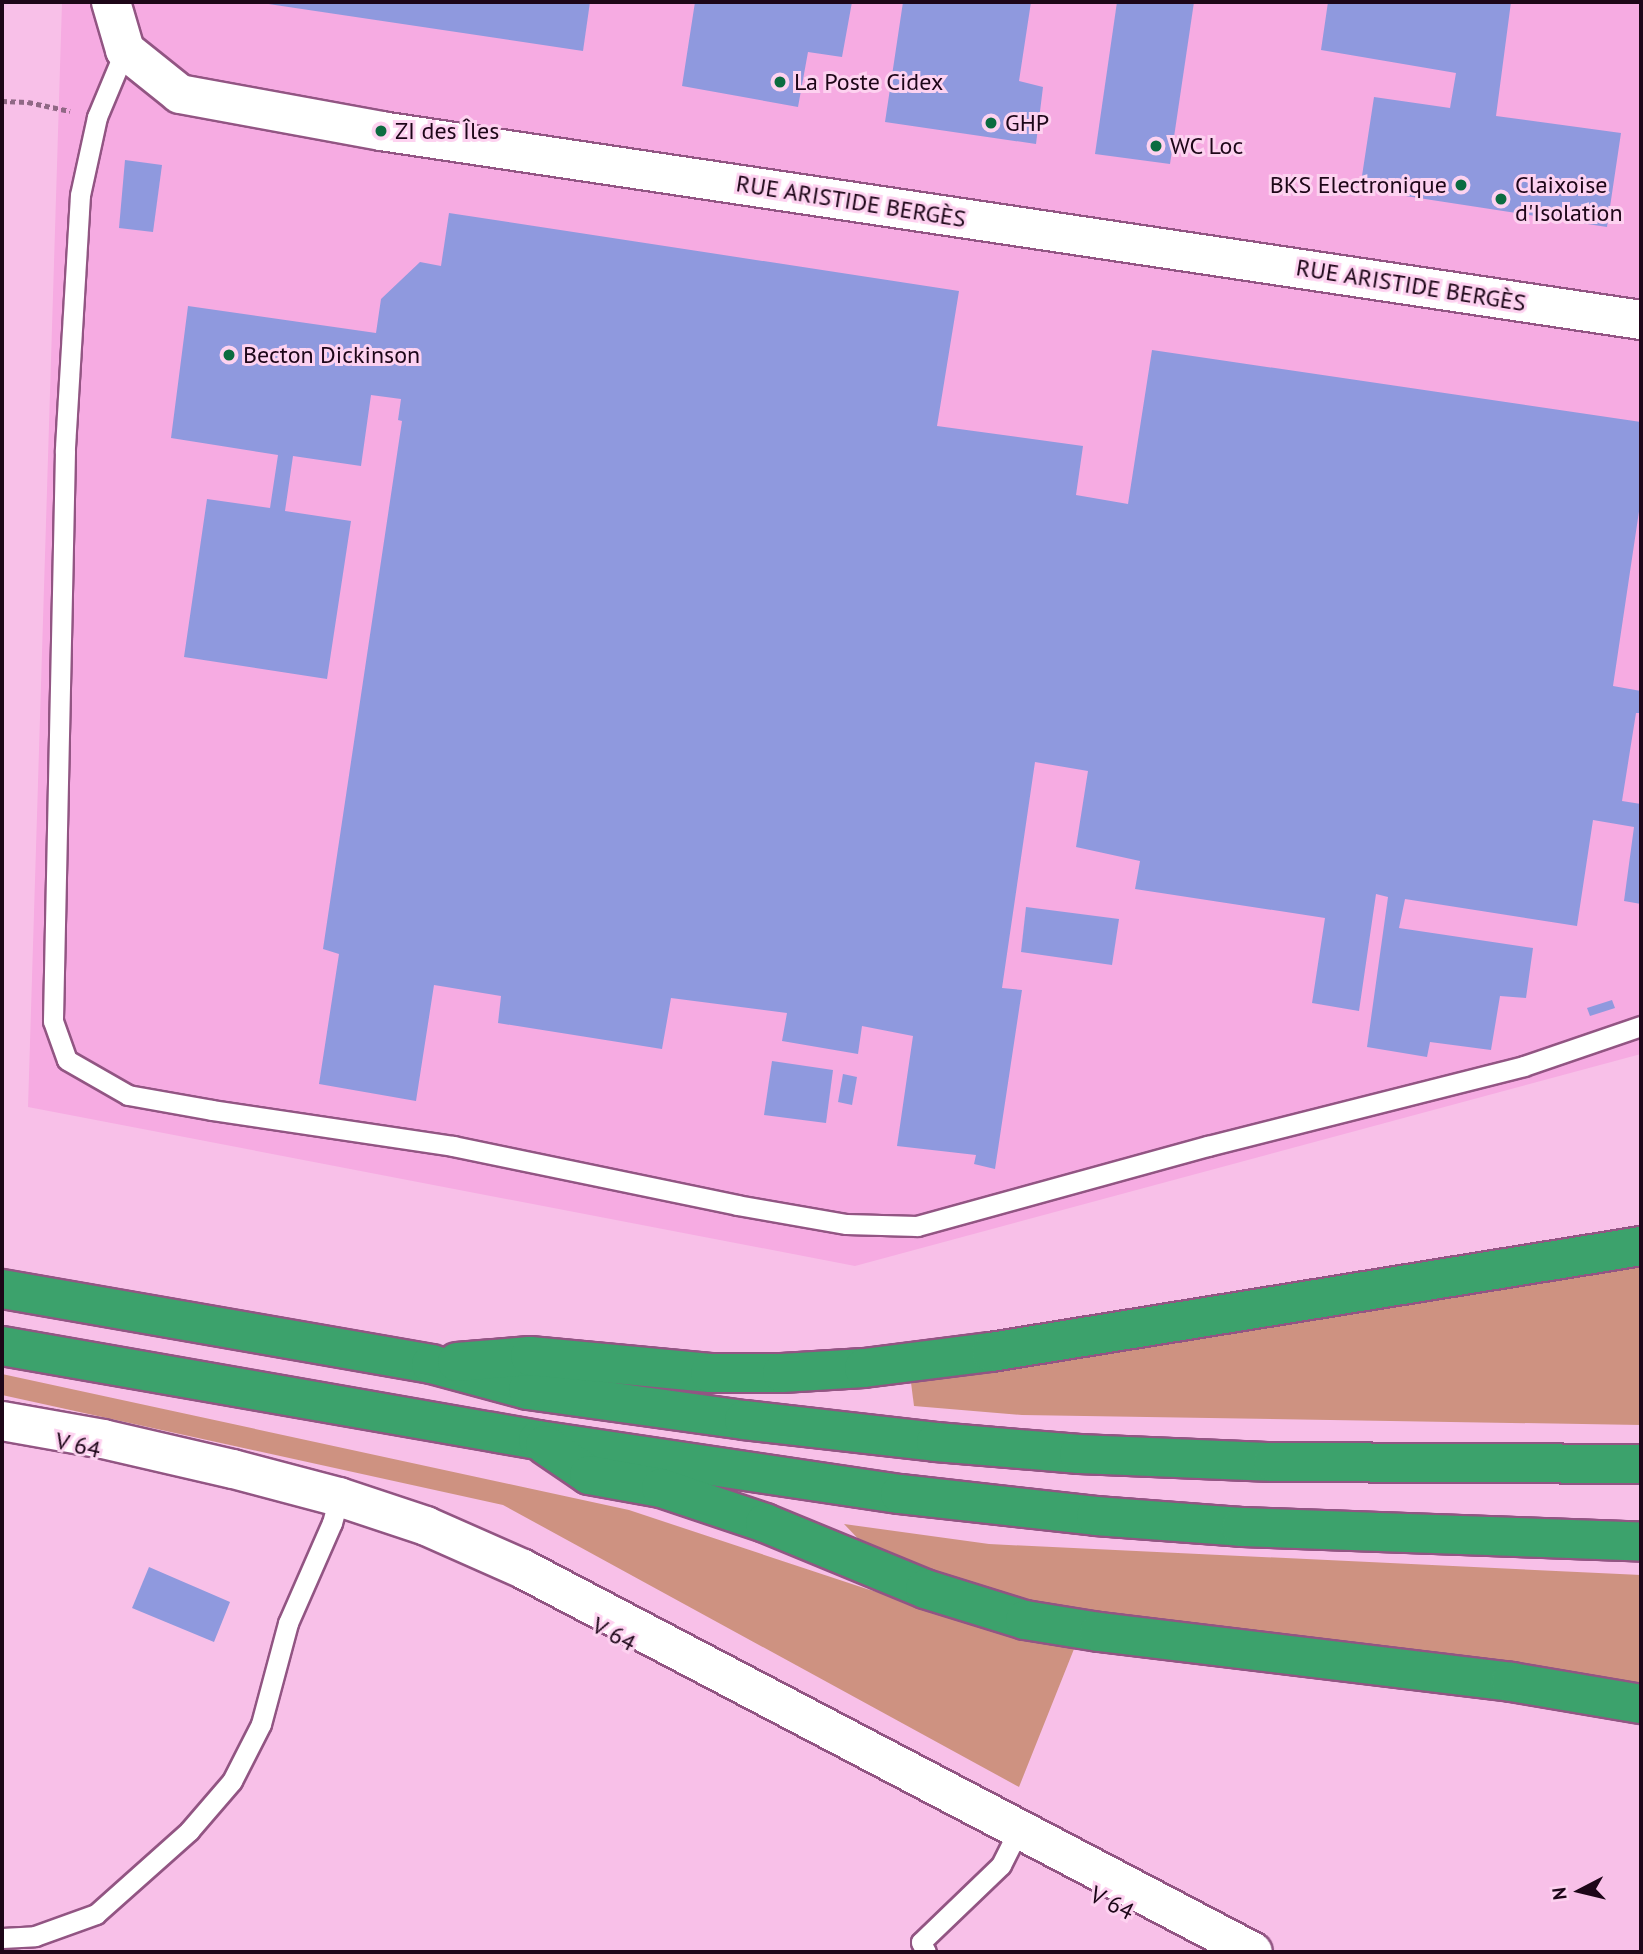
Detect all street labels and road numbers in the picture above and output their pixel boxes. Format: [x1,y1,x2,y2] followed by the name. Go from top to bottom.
[734,169,968,233] street label: RUE ARISTIDE BERGÈS
[1294,253,1528,317] street label: RUE ARISTIDE BERGÈS
[52,1426,104,1464] street label: V 64
[587,1610,641,1658] street label: V 64
[1085,1880,1139,1926] street label: V 64

